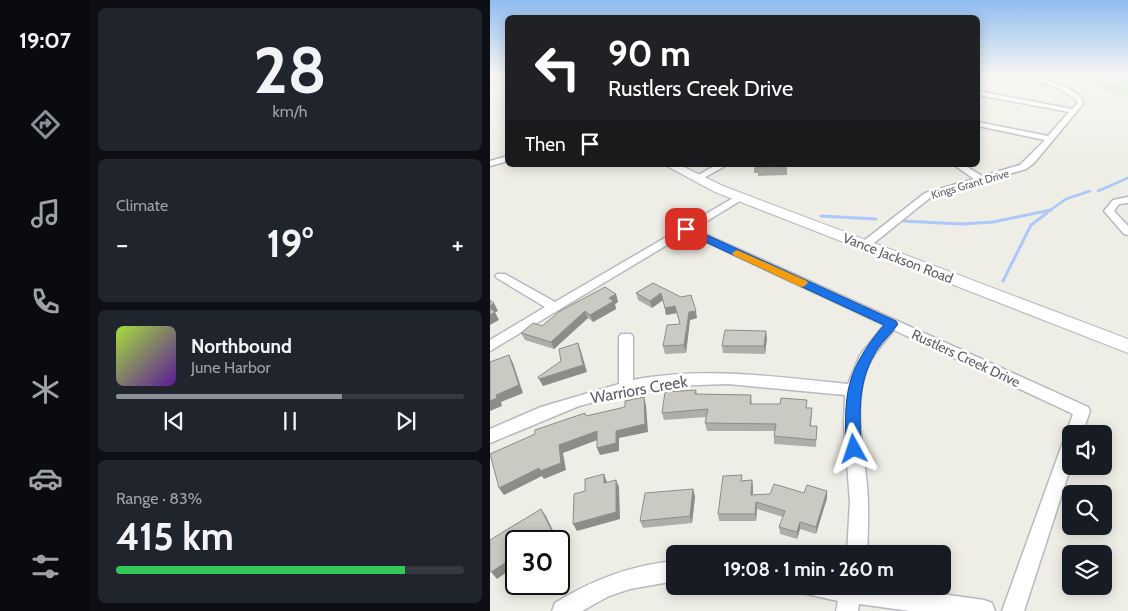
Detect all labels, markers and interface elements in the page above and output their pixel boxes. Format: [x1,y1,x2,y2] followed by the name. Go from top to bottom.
[19,27,71,54] text: 19:07
[253,30,327,109] text: 28
[608,32,691,75] text: 90 m
[525,35,590,100] icon: left
[608,75,793,102] text: Rustlers Creek Drive
[272,102,308,121] text: km/h
[28,107,63,142] icon: directions
[576,130,604,158] icon: arrive
[525,133,566,156] text: Then
[929,166,1011,202] street label: Kings Grant Drive
[28,196,63,231] icon: music
[116,196,168,215] text: Climate
[665,208,707,250] pin
[672,215,700,243] icon: arrive
[267,220,313,267] text: 19°
[116,227,128,261] text: −
[452,227,464,261] text: +
[840,229,956,287] street label: Vance Jackson Road
[28,284,63,319] icon: phone
[909,325,1023,391] street label: Rustlers Creek Drive
[191,335,292,358] text: Northbound
[191,358,271,377] text: June Harbor
[589,371,690,407] street label: Warriors Creek
[28,372,63,407] icon: climate
[160,407,188,435] icon: previous
[276,407,304,435] icon: pause
[392,407,420,435] icon: next
[827,422,879,474] position arrow
[1062,425,1112,595] map controls
[1062,425,1112,475] button: sound
[28,461,63,496] icon: car
[1062,485,1112,535] button: search
[116,489,202,508] text: Range · 83%
[116,513,234,560] text: 415 km
[505,530,570,595] speed limit sign: 30
[1062,545,1112,595] button: layers
[28,549,63,584] icon: filters
[723,558,894,581] text: 19:08 · 1 min · 260 m

